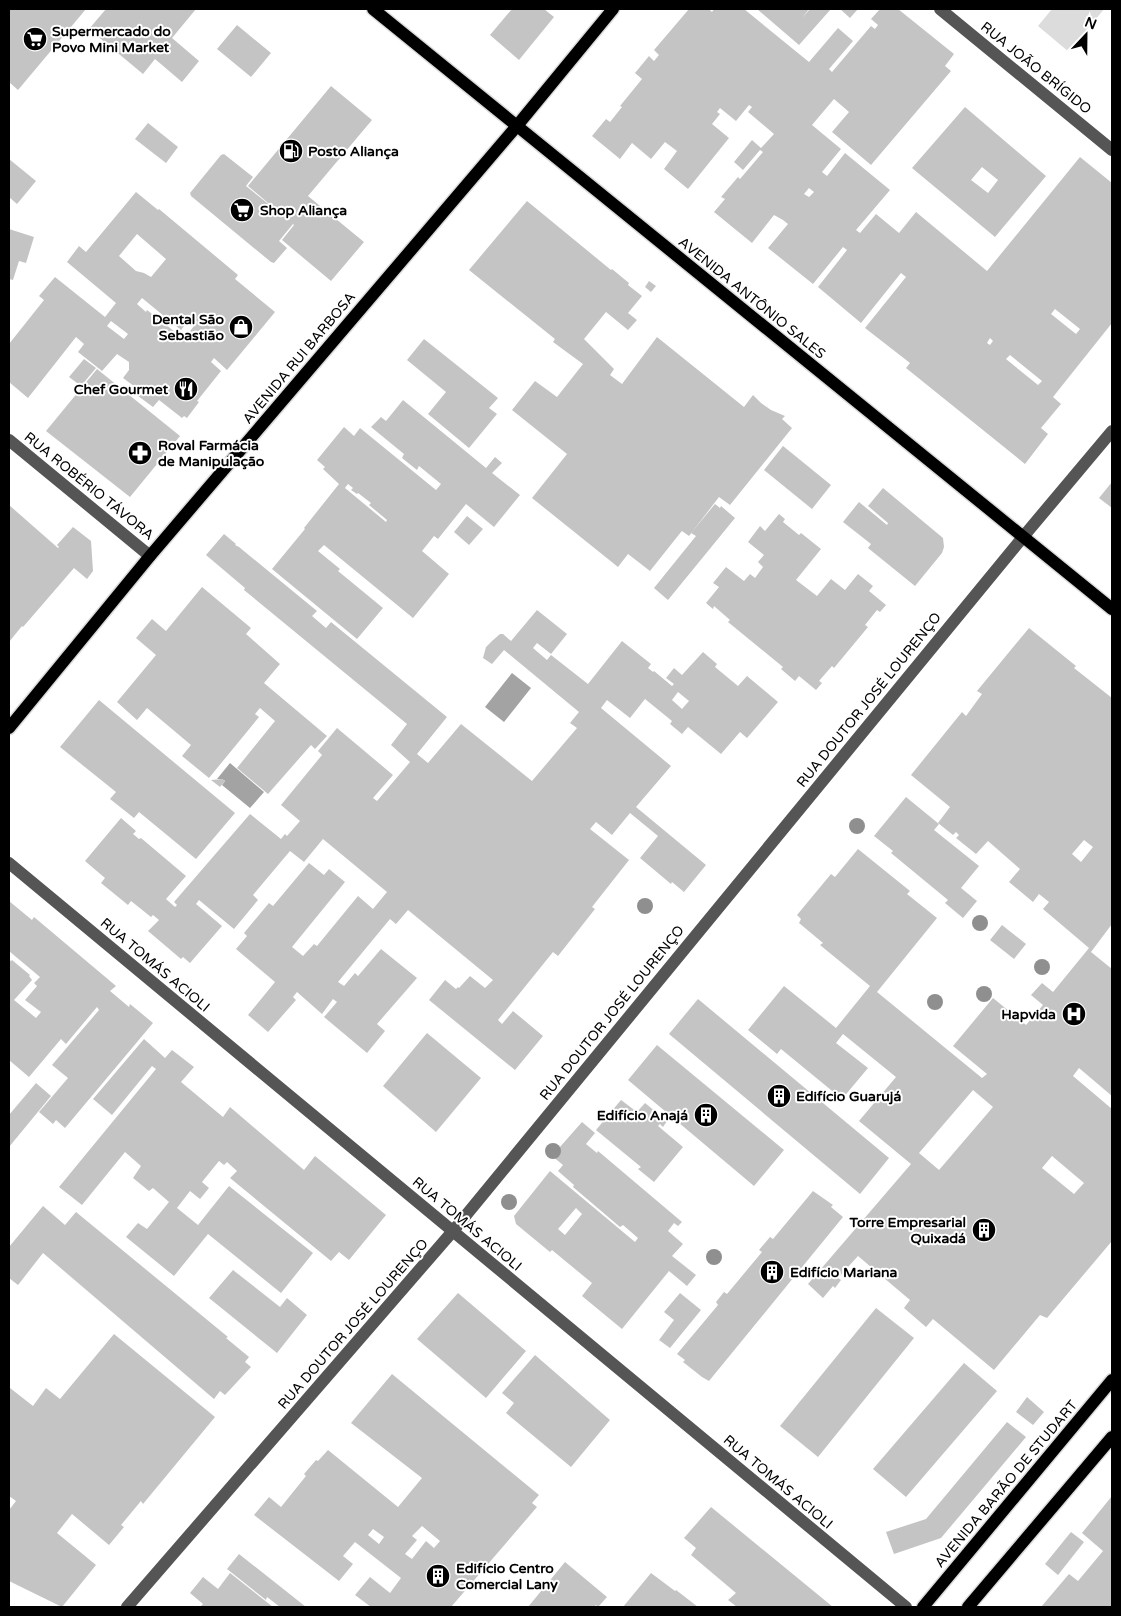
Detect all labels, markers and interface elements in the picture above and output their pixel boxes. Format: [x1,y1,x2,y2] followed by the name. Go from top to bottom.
[1061,10,1111,60] north arrow
[1082,13,1099,33] text: N
[977,18,1095,118] street label: RUA JOÃO BRÍGIDO
[52,23,171,56] place label: Supermercado do Povo Mini Market
[22,26,48,52] supermarket icon: Supermercado do Povo Mini Market
[278,138,304,164] fuel station icon: Posto Aliança
[308,143,399,160] place label: Posto Aliança
[229,197,255,223] supermarket icon: Shop Aliança
[260,202,347,219] place label: Shop Aliança
[675,233,829,363] street label: AVENIDA ANTÔNIO SALES
[239,289,359,427] street label: AVENIDA RUI BARBOSA
[152,311,224,344] place label: Dental São Sebastião
[228,314,254,340] shop icon: Dental São Sebastião
[173,376,199,402] restaurant icon: Chef Gourmet
[74,381,169,398] place label: Chef Gourmet
[21,428,157,544] street label: RUA ROBÉRIO TÁVORA
[158,437,265,470] place label: Roval Farmácia de Manipulação
[127,440,153,466] pharmacy icon: Roval Farmácia de Manipulação
[793,609,945,791] street label: RUA DOUTOR JOSÉ LOURENÇO
[97,914,213,1016] street label: RUA TOMÁS ACIOLI
[536,922,688,1104] street label: RUA DOUTOR JOSÉ LOURENÇO
[1061,1001,1087,1027] hospital icon: Hapvida
[1001,1006,1056,1023] place label: Hapvida
[766,1083,792,1109] building icon: Edifício Guarujá
[796,1088,901,1105] place label: Edifício Guarujá
[693,1102,719,1128] building icon: Edifício Anajá
[597,1107,688,1124] place label: Edifício Anajá
[409,1173,525,1275] street label: RUA TOMÁS ACIOLI
[848,1214,966,1247] place label: Torre Empresarial Quixadá
[971,1217,997,1243] building icon: Torre Empresarial Quixadá
[274,1235,432,1413] street label: RUA DOUTOR JOSÉ LOURENÇO
[759,1259,785,1285] building icon: Edifício Mariana
[790,1264,898,1281] place label: Edifício Mariana
[931,1397,1081,1571] street label: AVENIDA BARÃO DE STUDART
[720,1431,836,1533] street label: RUA TOMÁS ACIOLI
[456,1560,558,1593] place label: Edifício Centro Comercial Lany
[425,1563,451,1589] building icon: Edifício Centro Comercial Lany

